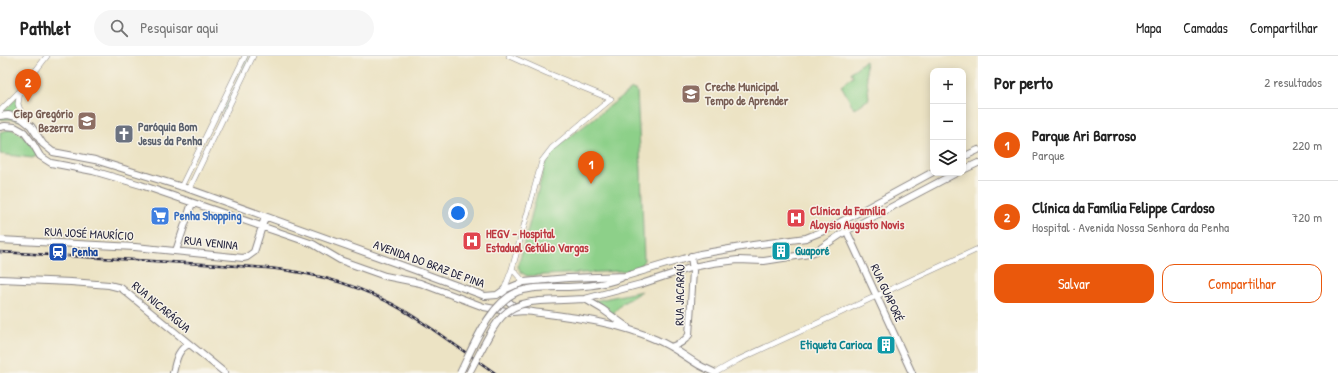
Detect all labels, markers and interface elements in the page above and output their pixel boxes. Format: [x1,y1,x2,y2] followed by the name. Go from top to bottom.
[94,10,374,46] search box
[20,15,70,41] text: Pathlet
[108,17,130,39] icon: search
[140,17,219,38] text: Pesquisar aqui
[1136,18,1161,37] text: Mapa
[1183,18,1228,37] text: Camadas
[1250,18,1318,37] text: Compartilhar
[930,68,966,176] map controls
[930,68,966,104] button: +
[15,69,41,102] pin: 2
[994,71,1053,94] text: Por perto
[1264,73,1322,91] text: 2 resultados
[704,78,789,110] place label: Creche Municipal Tempo de Aprender
[680,83,702,105] school or university icon: Creche Municipal Tempo de Aprender
[930,104,966,140] button: −
[14,105,73,136] place label: Ciep Gregório Bezerra
[76,110,98,132] school or university icon: Ciep Gregório Bezerra
[138,118,202,149] place label: Paróquia Bom Jesus da Penha
[113,123,135,145] church icon: Paróquia Bom Jesus da Penha
[1032,125,1136,146] text: Parque Ari Barroso
[1005,136,1009,154] text: 1
[1292,136,1322,154] text: 220 m
[930,140,966,176] button: layers
[1032,146,1065,164] text: Parque
[578,151,604,184] pin: 1
[1032,197,1215,218] text: Clínica da Família Felippe Cardoso
[810,202,905,234] place label: Clínica da Família Aloysio Augusto Novis
[448,203,468,223] your location
[149,205,171,227] supermarket icon: Penha Shopping
[174,207,242,225] place label: Penha Shopping
[785,207,807,229] hospital icon: Clínica da Família Aloysio Augusto Novis
[1004,208,1010,226] text: 2
[1292,208,1322,226] text: 720 m
[1032,218,1229,236] text: Hospital · Avenida Nossa Senhora da Penha
[44,223,134,244] street label: RUA JOSÉ MAURÍCIO
[486,225,589,257] place label: HEGV - Hospital Estadual Getúlio Vargas
[461,230,483,252] hospital icon: HEGV - Hospital Estadual Getúlio Vargas
[183,231,239,254] street label: RUA VENINA
[371,235,487,292] street label: AVENIDA DO BRAZ DE PINA
[770,240,792,262] building icon: Guaporé
[47,241,69,263] station icon: Penha
[795,242,830,260] place label: Guaporé
[72,243,98,260] place label: Penha
[867,261,909,325] street label: RUA GUAPORÉ
[670,264,689,326] street label: RUA JACARAÚ
[994,264,1154,303] button: Salvar
[1162,264,1322,303] button: Compartilhar
[128,277,194,336] street label: RUA NICARÁGUA
[875,334,897,356] building icon: Etiqueta Carioca
[800,336,872,354] place label: Etiqueta Carioca

